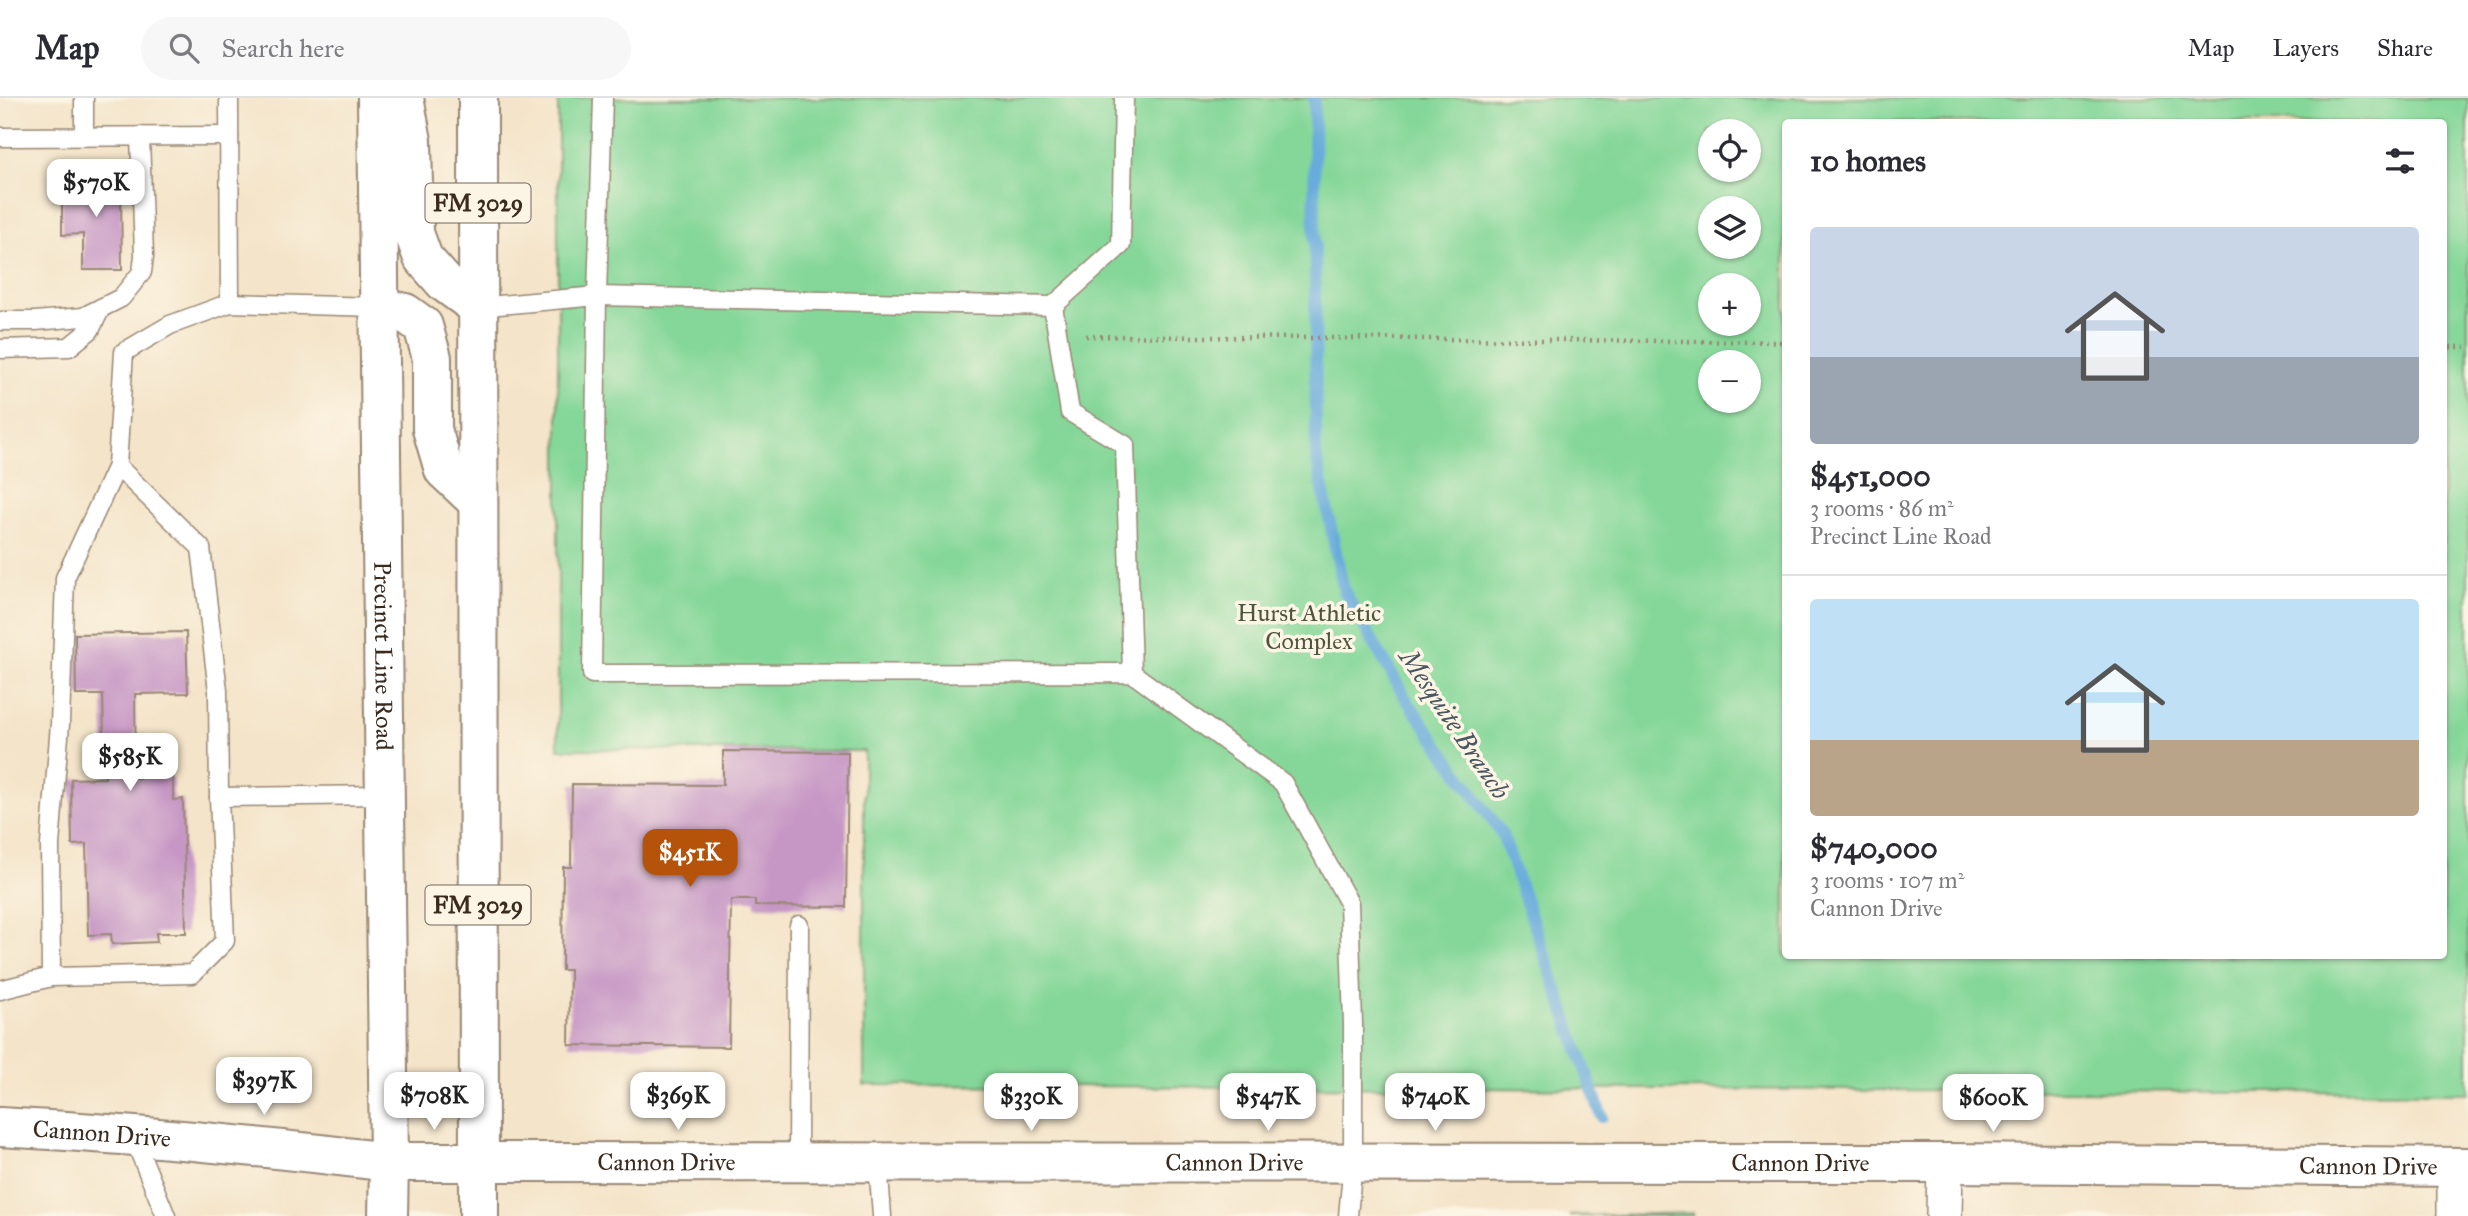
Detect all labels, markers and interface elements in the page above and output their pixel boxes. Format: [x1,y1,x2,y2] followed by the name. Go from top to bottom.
[141,17,631,80] search box
[35,28,99,68] text: Map
[165,29,203,67] icon: search
[221,32,345,64] text: Search here
[2188,33,2235,63] text: Map
[2273,33,2339,63] text: Layers
[2377,33,2433,63] text: Share
[1698,119,1761,413] map controls
[1698,119,1761,182] button: locate
[2381,142,2419,180] icon: filters
[1810,143,1926,179] text: 10 homes
[47,159,145,219] pin: $570K
[63,168,129,196] text: $570K
[426,184,530,222] road number: FM 3029
[1698,196,1761,259] button: layers
[1698,273,1761,336] button: +
[2052,273,2178,399] icon: home
[1698,350,1761,413] button: −
[1810,458,1931,494] text: $451,000
[1810,494,1954,522] text: 3 rooms · 86 m²
[1810,522,1992,550] text: Precinct Line Road
[367,561,399,751] street label: Precinct Line Road
[1237,598,1381,656] park label: Hurst Athletic Complex
[1391,640,1517,805] water label: Mesquite Branch
[2052,645,2178,771] icon: home
[81,734,179,793] pin: $585K
[98,742,162,770] text: $585K
[641,830,739,889] pin: $451K
[1810,830,1938,866] text: $740,000
[659,838,721,866] text: $451K
[1810,866,1964,894] text: 3 rooms · 107 m²
[426,886,530,925] road number: FM 3029
[1810,894,1943,922] text: Cannon Drive
[215,1058,313,1117] pin: $397K
[232,1066,296,1094] text: $397K
[385,1072,483,1132] pin: $708K
[629,1072,727,1132] pin: $369K
[982,1074,1080,1133] pin: $330K
[1219,1074,1317,1133] pin: $547K
[1386,1074,1484,1133] pin: $740K
[1944,1074,2042,1134] pin: $600K
[400,1081,468,1109] text: $708K
[646,1081,710,1109] text: $369K
[1000,1082,1062,1110] text: $330K
[1236,1082,1300,1110] text: $547K
[1401,1082,1469,1110] text: $740K
[1959,1083,2027,1111] text: $600K
[32,1114,172,1154] street label: Cannon Drive
[597,1147,736,1177] street label: Cannon Drive
[1165,1147,1304,1178] street label: Cannon Drive
[1731,1148,1870,1178] street label: Cannon Drive
[2299,1151,2438,1182] street label: Cannon Drive

